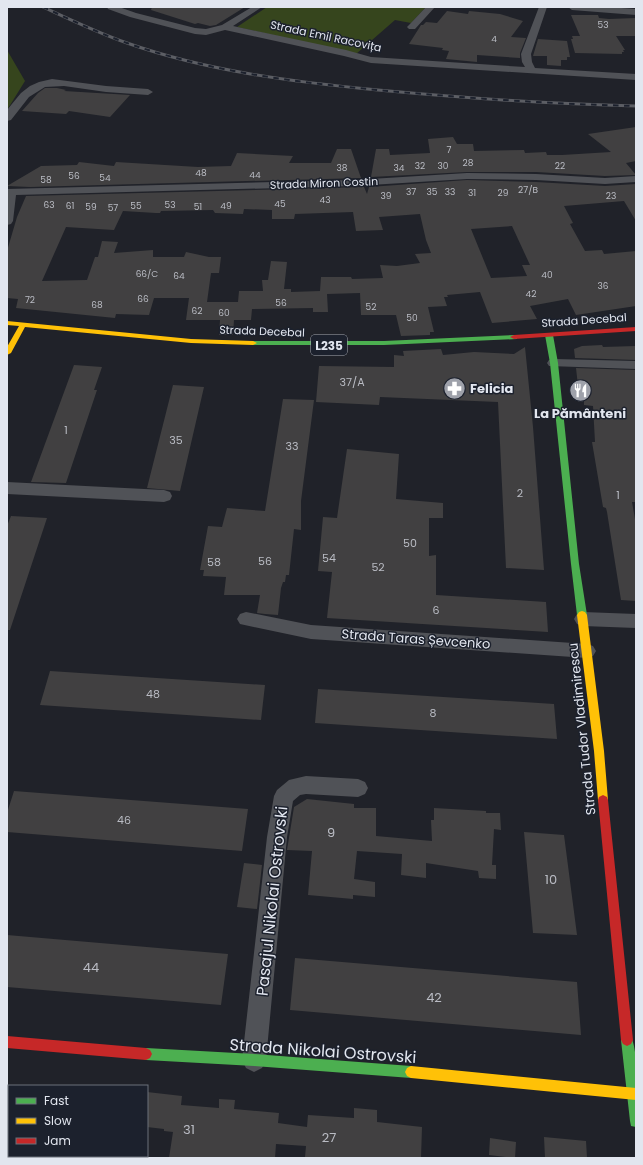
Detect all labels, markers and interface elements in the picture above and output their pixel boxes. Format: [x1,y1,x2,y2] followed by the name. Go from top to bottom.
[269,16,383,56] street label: Strada Emil Racovița
[598,19,608,31] house number: 53
[491,33,497,45] house number: 4
[447,144,452,156] house number: 7
[463,157,474,169] house number: 28
[415,160,425,172] house number: 32
[438,160,449,172] house number: 30
[555,160,565,172] house number: 22
[337,162,348,174] house number: 38
[394,162,405,174] house number: 34
[195,167,207,179] house number: 48
[249,169,261,181] house number: 44
[68,170,80,182] house number: 56
[99,172,111,184] house number: 54
[270,173,378,193] street label: Strada Miron Costin
[40,174,52,186] house number: 58
[518,184,538,196] house number: 27/B
[406,186,416,198] house number: 37
[427,186,438,198] house number: 35
[445,186,455,198] house number: 33
[468,187,476,199] house number: 31
[498,187,509,199] house number: 29
[381,190,392,202] house number: 39
[606,190,616,202] house number: 23
[320,194,330,206] house number: 43
[274,198,286,210] house number: 45
[43,199,55,211] house number: 63
[165,199,175,211] house number: 53
[66,200,74,212] house number: 61
[130,200,142,212] house number: 55
[220,200,232,212] house number: 49
[85,201,97,213] house number: 59
[194,201,202,213] house number: 51
[108,202,118,214] house number: 57
[136,268,158,280] house number: 66/C
[541,269,553,281] house number: 40
[173,270,185,282] house number: 64
[597,280,609,292] house number: 36
[526,288,536,300] house number: 42
[137,293,149,305] house number: 66
[25,294,35,306] house number: 72
[275,297,287,309] house number: 56
[91,299,103,311] house number: 68
[366,301,376,313] house number: 52
[192,305,202,317] house number: 62
[218,307,230,319] house number: 60
[541,309,627,331] street label: Strada Decebal
[406,312,418,324] house number: 50
[219,322,305,340] street label: Strada Decebal
[311,335,347,355] road number: L235
[339,374,365,390] house number: 37/A
[442,375,468,401] pharmacy icon: Felicia
[567,378,593,404] restaurant icon: La Pământeni
[470,379,513,398] place label: Felicia
[534,404,626,423] place label: La Pământeni
[64,422,68,438] house number: 1
[169,432,183,448] house number: 35
[286,438,298,454] house number: 33
[517,485,523,501] house number: 2
[616,487,620,503] house number: 1
[403,535,417,551] house number: 50
[322,550,336,566] house number: 54
[258,553,272,569] house number: 56
[207,554,221,570] house number: 58
[371,559,385,575] house number: 52
[433,602,440,618] house number: 6
[341,624,491,654] street label: Strada Taras Șevcenko
[564,642,600,816] street label: Strada Tudor Vladimirescu
[146,686,160,702] house number: 48
[430,705,437,721] house number: 8
[251,805,293,997] street label: Pasajul Nikolai Ostrovski
[117,812,131,828] house number: 46
[327,823,335,842] house number: 9
[545,870,557,889] house number: 10
[83,958,99,977] house number: 44
[426,988,442,1007] house number: 42
[229,1033,417,1069] street label: Strada Nikolai Ostrovski
[8,1085,148,1157] legend
[44,1092,69,1109] text: Fast
[44,1112,72,1129] text: Slow
[183,1120,195,1139] house number: 31
[322,1128,336,1147] house number: 27
[44,1132,71,1149] text: Jam

